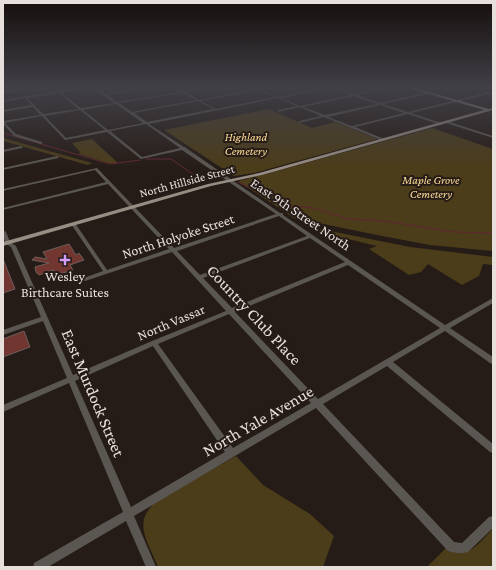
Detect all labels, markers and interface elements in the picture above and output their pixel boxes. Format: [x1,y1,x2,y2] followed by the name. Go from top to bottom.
[225,130,268,158] park label: Highland Cemetery
[138,161,237,200] street label: North Hillside Street
[401,173,460,201] park label: Maple Grove Cemetery
[248,175,355,254] street label: East 9th Street North
[120,210,236,262] street label: North Holyoke Street
[59,254,71,266] marker: Wesley Birthcare Suites
[203,261,305,369] street label: Country Club Place
[21,268,109,300] place label: Wesley Birthcare Suites
[135,301,207,343] street label: North Vassar
[58,326,129,460] street label: East Murdock Street
[199,382,317,460] street label: North Yale Avenue

